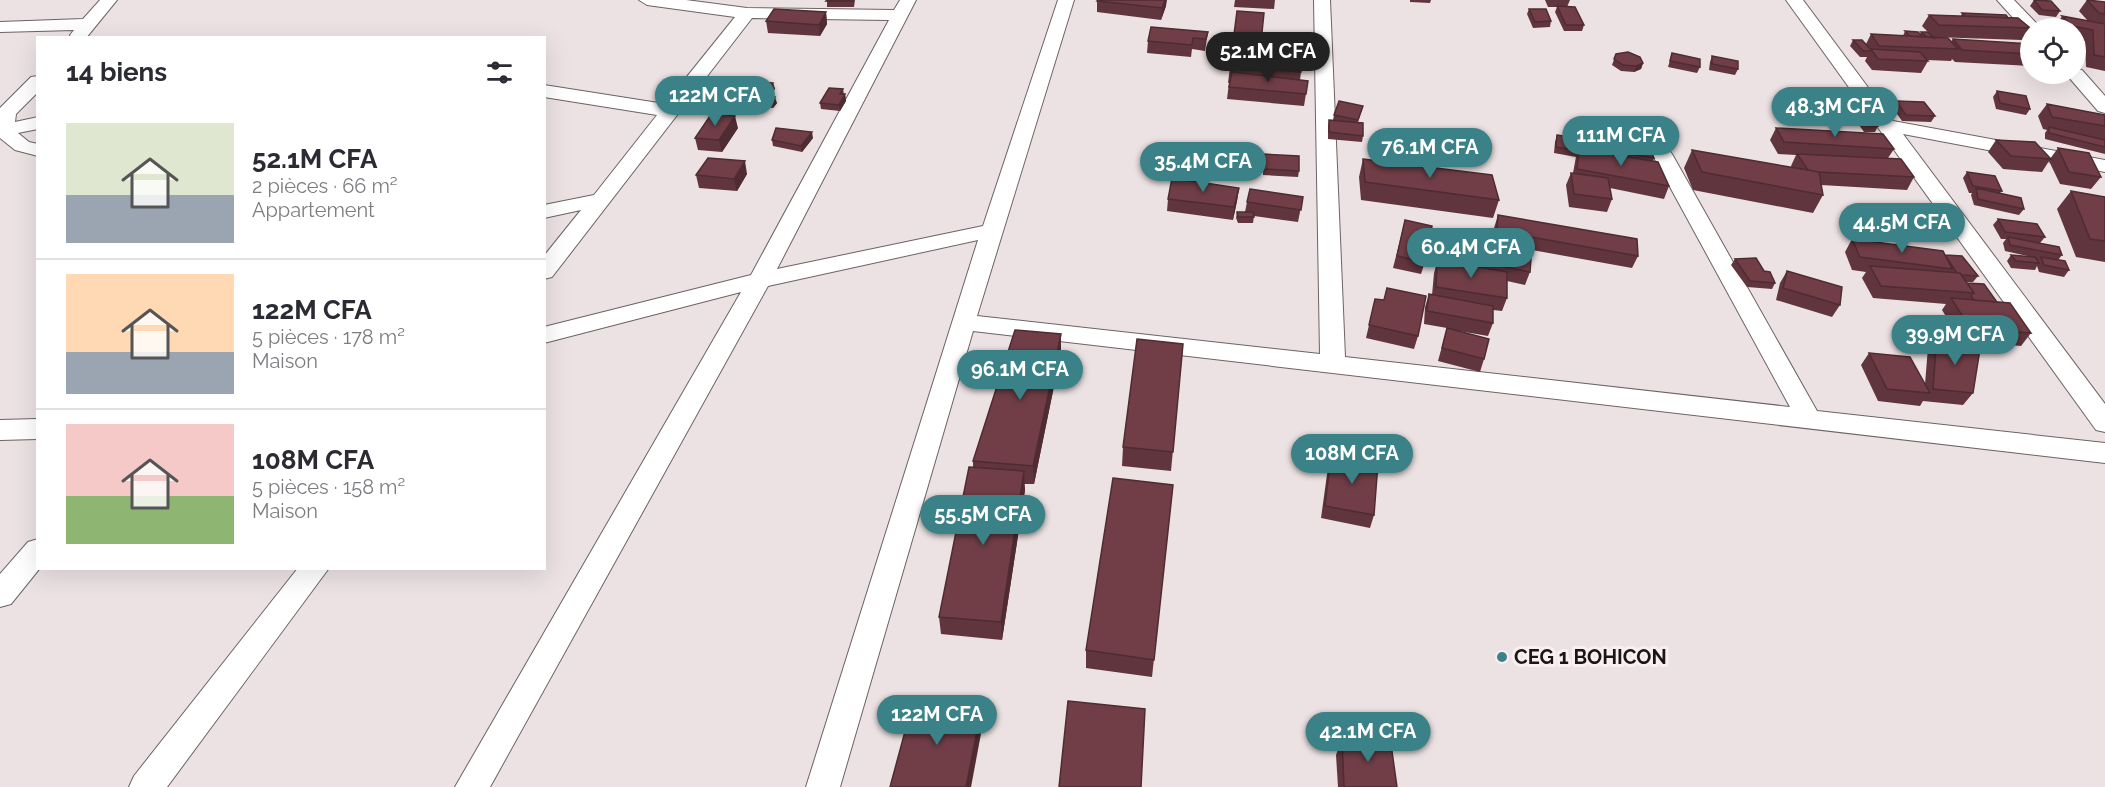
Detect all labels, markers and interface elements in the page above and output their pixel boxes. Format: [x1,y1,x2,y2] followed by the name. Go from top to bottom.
[2020,18,2086,84] map controls
[2020,18,2086,84] button: locate
[1199,32,1337,83] pin: 52.1M CFA
[1220,39,1316,63] text: 52.1M CFA
[483,56,516,89] icon: filters
[66,57,167,87] text: 14 biens
[653,76,777,127] pin: 122M CFA
[669,83,761,107] text: 122M CFA
[1766,87,1904,138] pin: 48.3M CFA
[1786,94,1884,118] text: 48.3M CFA
[1559,116,1683,167] pin: 111M CFA
[1576,123,1666,147] text: 111M CFA
[1361,128,1499,179] pin: 76.1M CFA
[1381,135,1479,159] text: 76.1M CFA
[1134,142,1272,193] pin: 35.4M CFA
[252,144,377,174] text: 52.1M CFA
[114,147,186,219] icon: home
[1154,149,1252,173] text: 35.4M CFA
[252,174,398,198] text: 2 pièces · 66 m²
[252,198,375,222] text: Appartement
[1833,203,1971,254] pin: 44.5M CFA
[1853,210,1951,234] text: 44.5M CFA
[1402,228,1540,279] pin: 60.4M CFA
[1421,235,1521,259] text: 60.4M CFA
[252,295,372,325] text: 122M CFA
[114,298,186,370] icon: home
[1886,315,2024,366] pin: 39.9M CFA
[1906,322,2004,346] text: 39.9M CFA
[252,325,405,349] text: 5 pièces · 178 m²
[252,349,318,373] text: Maison
[951,350,1089,401] pin: 96.1M CFA
[971,357,1069,381] text: 96.1M CFA
[1290,434,1414,485] pin: 108M CFA
[1305,441,1399,465] text: 108M CFA
[252,445,374,475] text: 108M CFA
[114,448,186,520] icon: home
[252,475,405,499] text: 5 pièces · 158 m²
[914,495,1052,546] pin: 55.5M CFA
[252,499,318,523] text: Maison
[934,502,1032,526] text: 55.5M CFA
[1514,645,1667,669] place label: CEG 1 BOHICON
[1495,650,1509,664] marker: CEG 1 BOHICON
[875,695,999,746] pin: 122M CFA
[891,702,983,726] text: 122M CFA
[1299,712,1437,763] pin: 42.1M CFA
[1320,719,1416,743] text: 42.1M CFA

